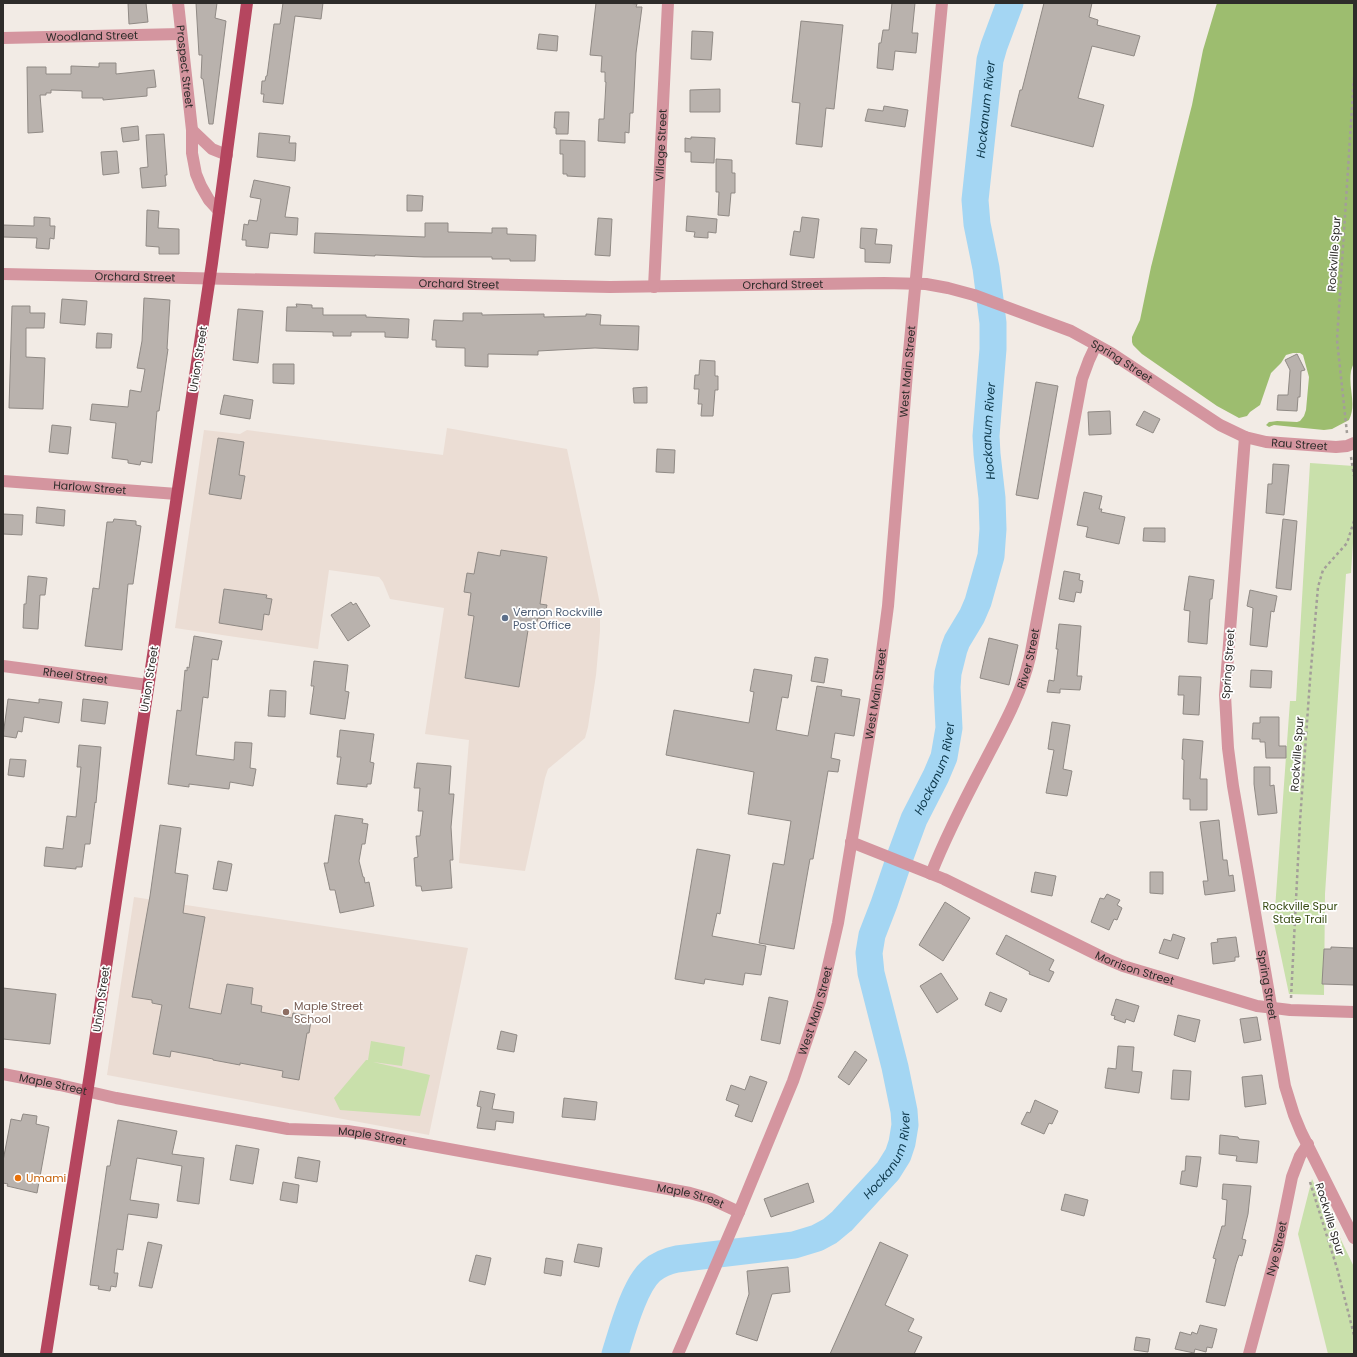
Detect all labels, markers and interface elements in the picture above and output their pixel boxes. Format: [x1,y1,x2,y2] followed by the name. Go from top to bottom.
[172,24,198,109] street label: Prospect Street
[46,27,138,45] street label: Woodland Street
[971,59,998,159] water label: Hockanum River
[651,109,671,182] street label: Village Street
[1323,216,1345,292] street label: Rockville Spur
[94,268,175,286] street label: Orchard Street
[418,275,499,293] street label: Orchard Street
[742,276,823,293] street label: Orchard Street
[185,325,211,393] street label: Union Street
[895,325,919,418] street label: West Main Street
[1088,335,1156,386] street label: Spring Street
[977,381,999,481] water label: Hockanum River
[1271,434,1328,454] street label: Rau Street
[53,477,127,498] street label: Harlow Street
[513,604,603,633] place label: Vernon Rockville Post Office
[500,613,510,623] marker: Vernon Rockville Post Office
[1013,627,1043,691] street label: River Street
[1218,628,1238,700] street label: Spring Street
[136,645,162,713] street label: Union Street
[861,647,890,741] street label: West Main Street
[42,663,109,688] street label: Rheel Street
[1286,716,1308,792] street label: Rockville Spur
[909,721,958,817] water label: Hockanum River
[1262,898,1338,927] park label: Rockville Spur State Trail
[1093,947,1176,989] street label: Morrison Street
[1254,949,1281,1021] street label: Spring Street
[88,965,114,1033] street label: Union Street
[794,965,836,1057] street label: West Main Street
[294,998,363,1027] place label: Maple Street School
[281,1007,291,1017] marker: Maple Street School
[18,1069,89,1099] street label: Maple Street
[858,1110,914,1202] water label: Hockanum River
[338,1123,408,1149] street label: Maple Street
[26,1170,67,1186] place label: Umami
[13,1173,23,1183] marker: Umami
[656,1179,727,1212] street label: Maple Street
[1311,1181,1349,1257] street label: Rockville Spur
[1262,1220,1291,1278] street label: Nye Street

